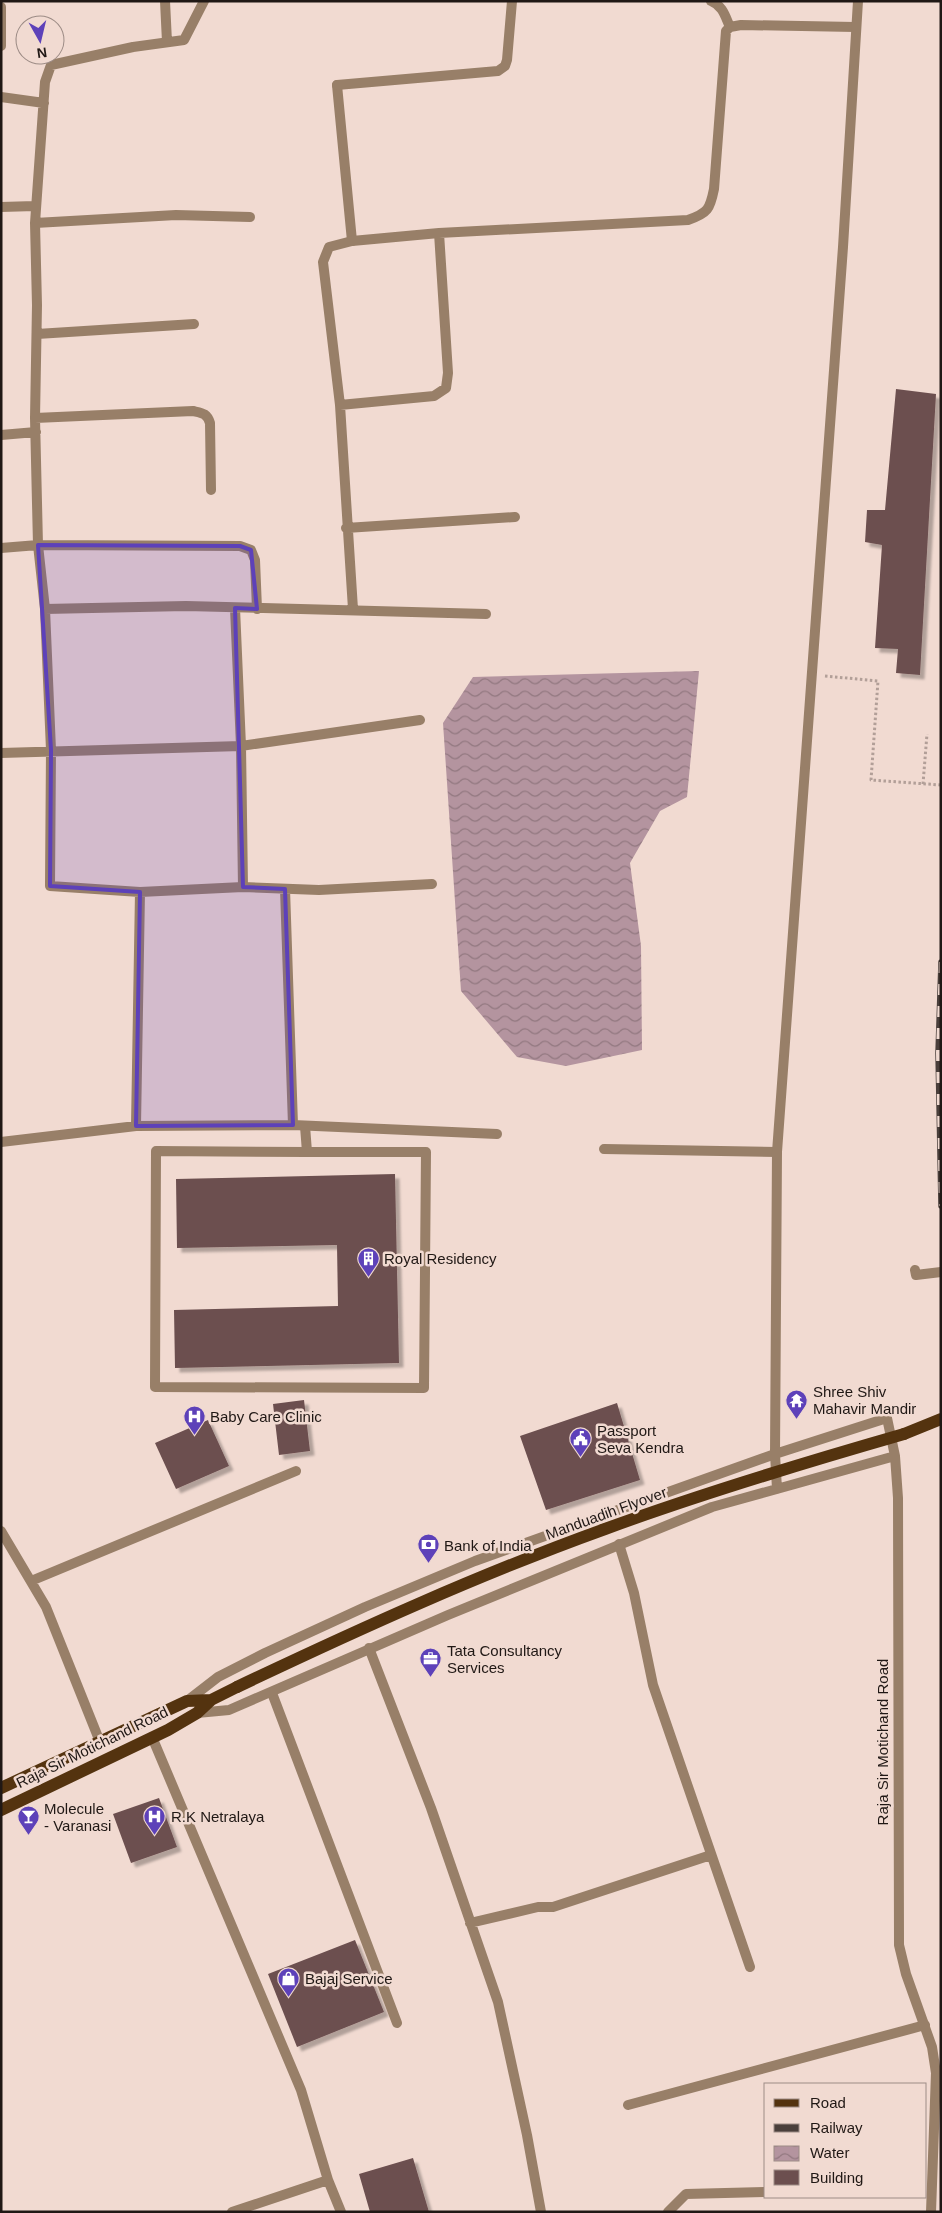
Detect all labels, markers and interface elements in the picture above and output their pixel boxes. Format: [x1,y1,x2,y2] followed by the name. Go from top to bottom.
[15,15,65,65] north arrow
[36,44,48,62] text: N
[356,1246,380,1277] building icon: Royal Residency
[384,1250,497,1267] place label: Royal Residency
[813,1383,916,1417] place label: Shree Shiv Mahavir Mandir
[785,1388,809,1419] temple icon: Shree Shiv Mahavir Mandir
[182,1404,206,1435] hospital icon: Baby Care Clinic
[210,1408,322,1425] place label: Baby Care Clinic
[597,1422,684,1456] place label: Passport Seva Kendra
[569,1427,593,1458] public building icon: Passport Seva Kendra
[543,1483,669,1543] street label: Manduadih Flyover
[416,1533,440,1564] bank icon: Bank of India
[444,1537,532,1554] place label: Bank of India
[447,1642,563,1676] place label: Tata Consultancy Services
[419,1647,443,1678] office icon: Tata Consultancy Services
[874,1659,891,1825] street label: Raja Sir Motichand Road
[13,1703,171,1791] street label: Raja Sir Motichand Road
[44,1800,111,1834] place label: Molecule - Varanasi
[143,1804,167,1835] hospital icon: R.K Netralaya
[16,1805,40,1836] bar icon: Molecule - Varanasi
[171,1808,265,1825] place label: R.K Netralaya
[277,1966,301,1997] shop icon: Bajaj Service
[305,1970,393,1987] place label: Bajaj Service
[764,2083,927,2198] legend
[810,2094,846,2111] text: Road
[810,2119,863,2136] text: Railway
[810,2144,849,2161] text: Water
[810,2169,863,2186] text: Building

